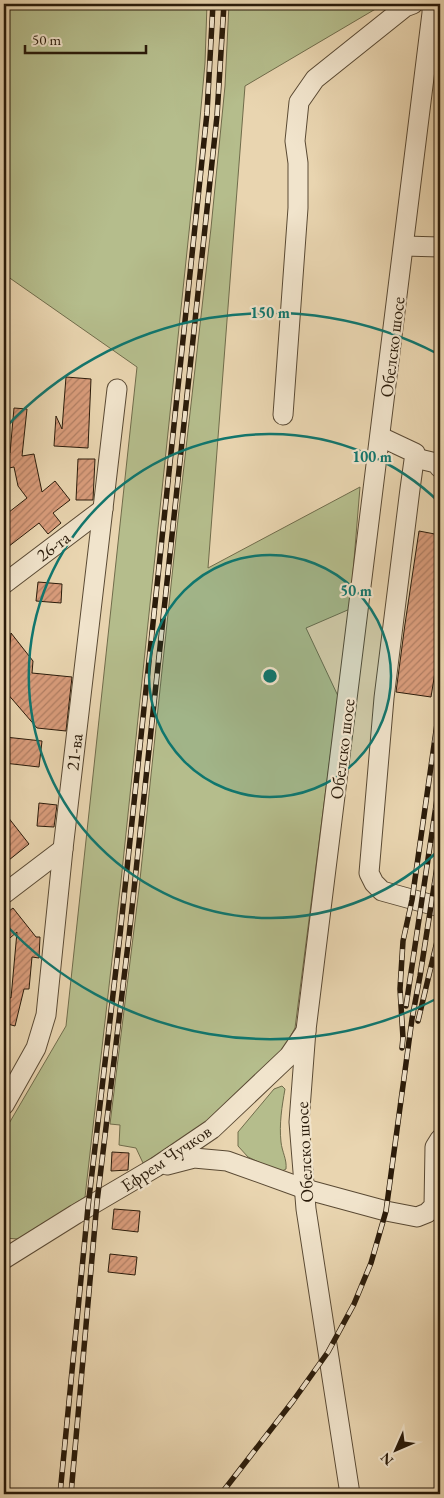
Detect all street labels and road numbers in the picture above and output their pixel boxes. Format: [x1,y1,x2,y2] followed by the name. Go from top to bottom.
[374,295,410,399] street label: Обелско шосе
[31,525,75,566] street label: 26-та
[324,697,360,801] street label: Обелско шосе
[60,731,88,772] street label: 21-ва
[290,1101,318,1203] street label: Обелско шосе
[116,1119,216,1197] street label: Ефрем Чучков

